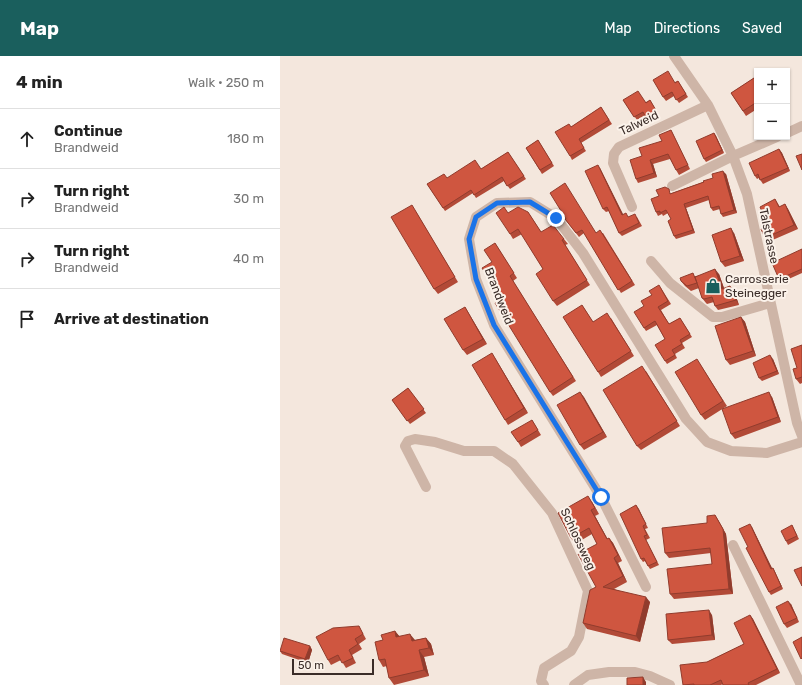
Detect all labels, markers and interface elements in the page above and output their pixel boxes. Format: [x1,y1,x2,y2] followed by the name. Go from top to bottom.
[20,17,59,40] text: Map
[605,20,632,37] text: Map
[654,20,720,37] text: Directions
[742,20,782,37] text: Saved
[754,68,790,140] map controls
[754,68,790,104] button: +
[16,72,63,92] text: 4 min
[188,75,264,90] text: Walk · 250 m
[754,104,790,140] button: −
[617,108,661,138] street label: Talweid
[54,122,123,140] text: Continue
[16,128,38,150] icon: ahead
[227,131,264,146] text: 180 m
[54,140,119,155] text: Brandweid
[54,182,129,200] text: Turn right
[16,188,38,210] icon: right
[233,191,264,206] text: 30 m
[54,200,119,215] text: Brandweid
[756,207,782,265] street label: Talstrasse
[547,209,565,227] route end
[54,242,129,260] text: Turn right
[16,248,38,270] icon: right
[233,251,264,266] text: 40 m
[54,260,119,275] text: Brandweid
[482,266,516,326] street label: Brandweid
[725,272,789,300] place label: Carrosserie Steinegger
[704,277,722,295] shop icon: Carrosserie Steinegger
[16,308,38,330] icon: arrive
[54,310,209,328] text: Arrive at destination
[592,488,610,506] route start
[558,506,598,572] street label: Schlossweg
[292,657,374,676] scale bar
[298,659,324,672] text: 50 m

